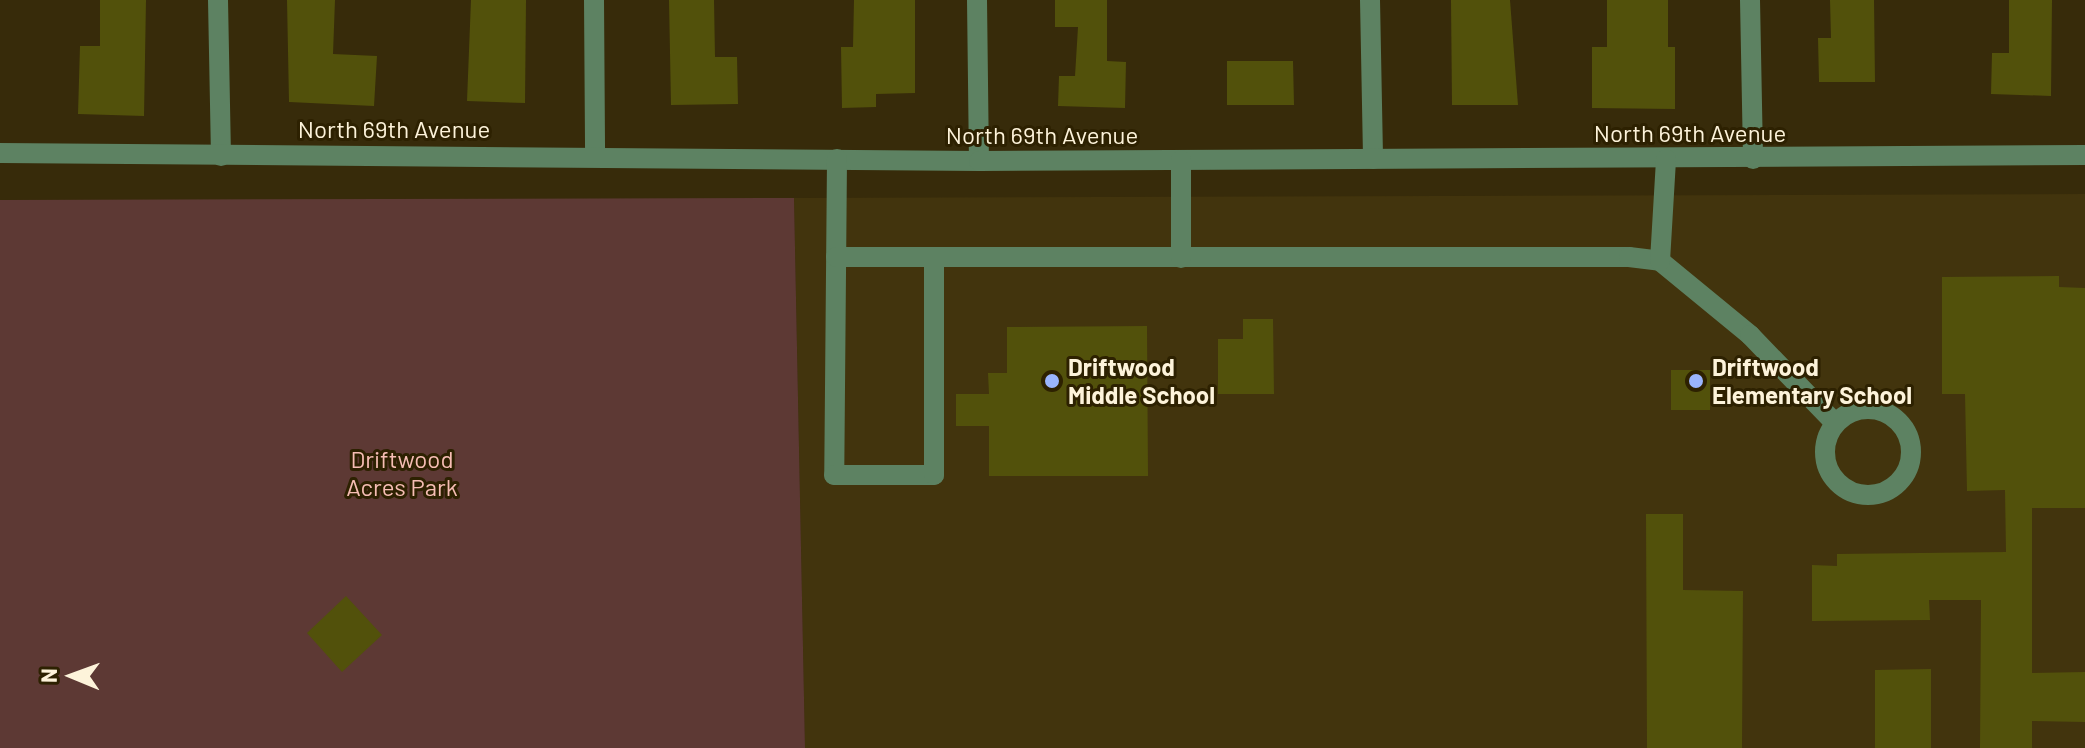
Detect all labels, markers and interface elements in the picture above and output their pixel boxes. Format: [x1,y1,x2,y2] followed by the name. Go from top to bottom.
[298,115,490,143] street label: North 69th Avenue
[1594,119,1786,147] street label: North 69th Avenue
[946,121,1138,149] street label: North 69th Avenue
[1068,353,1215,409] place label: Driftwood Middle School
[1712,353,1912,409] place label: Driftwood Elementary School
[1043,372,1061,390] marker: Driftwood Middle School
[1687,372,1705,390] marker: Driftwood Elementary School
[346,445,458,501] park label: Driftwood Acres Park
[32,636,112,716] north arrow
[35,668,61,683] text: N

